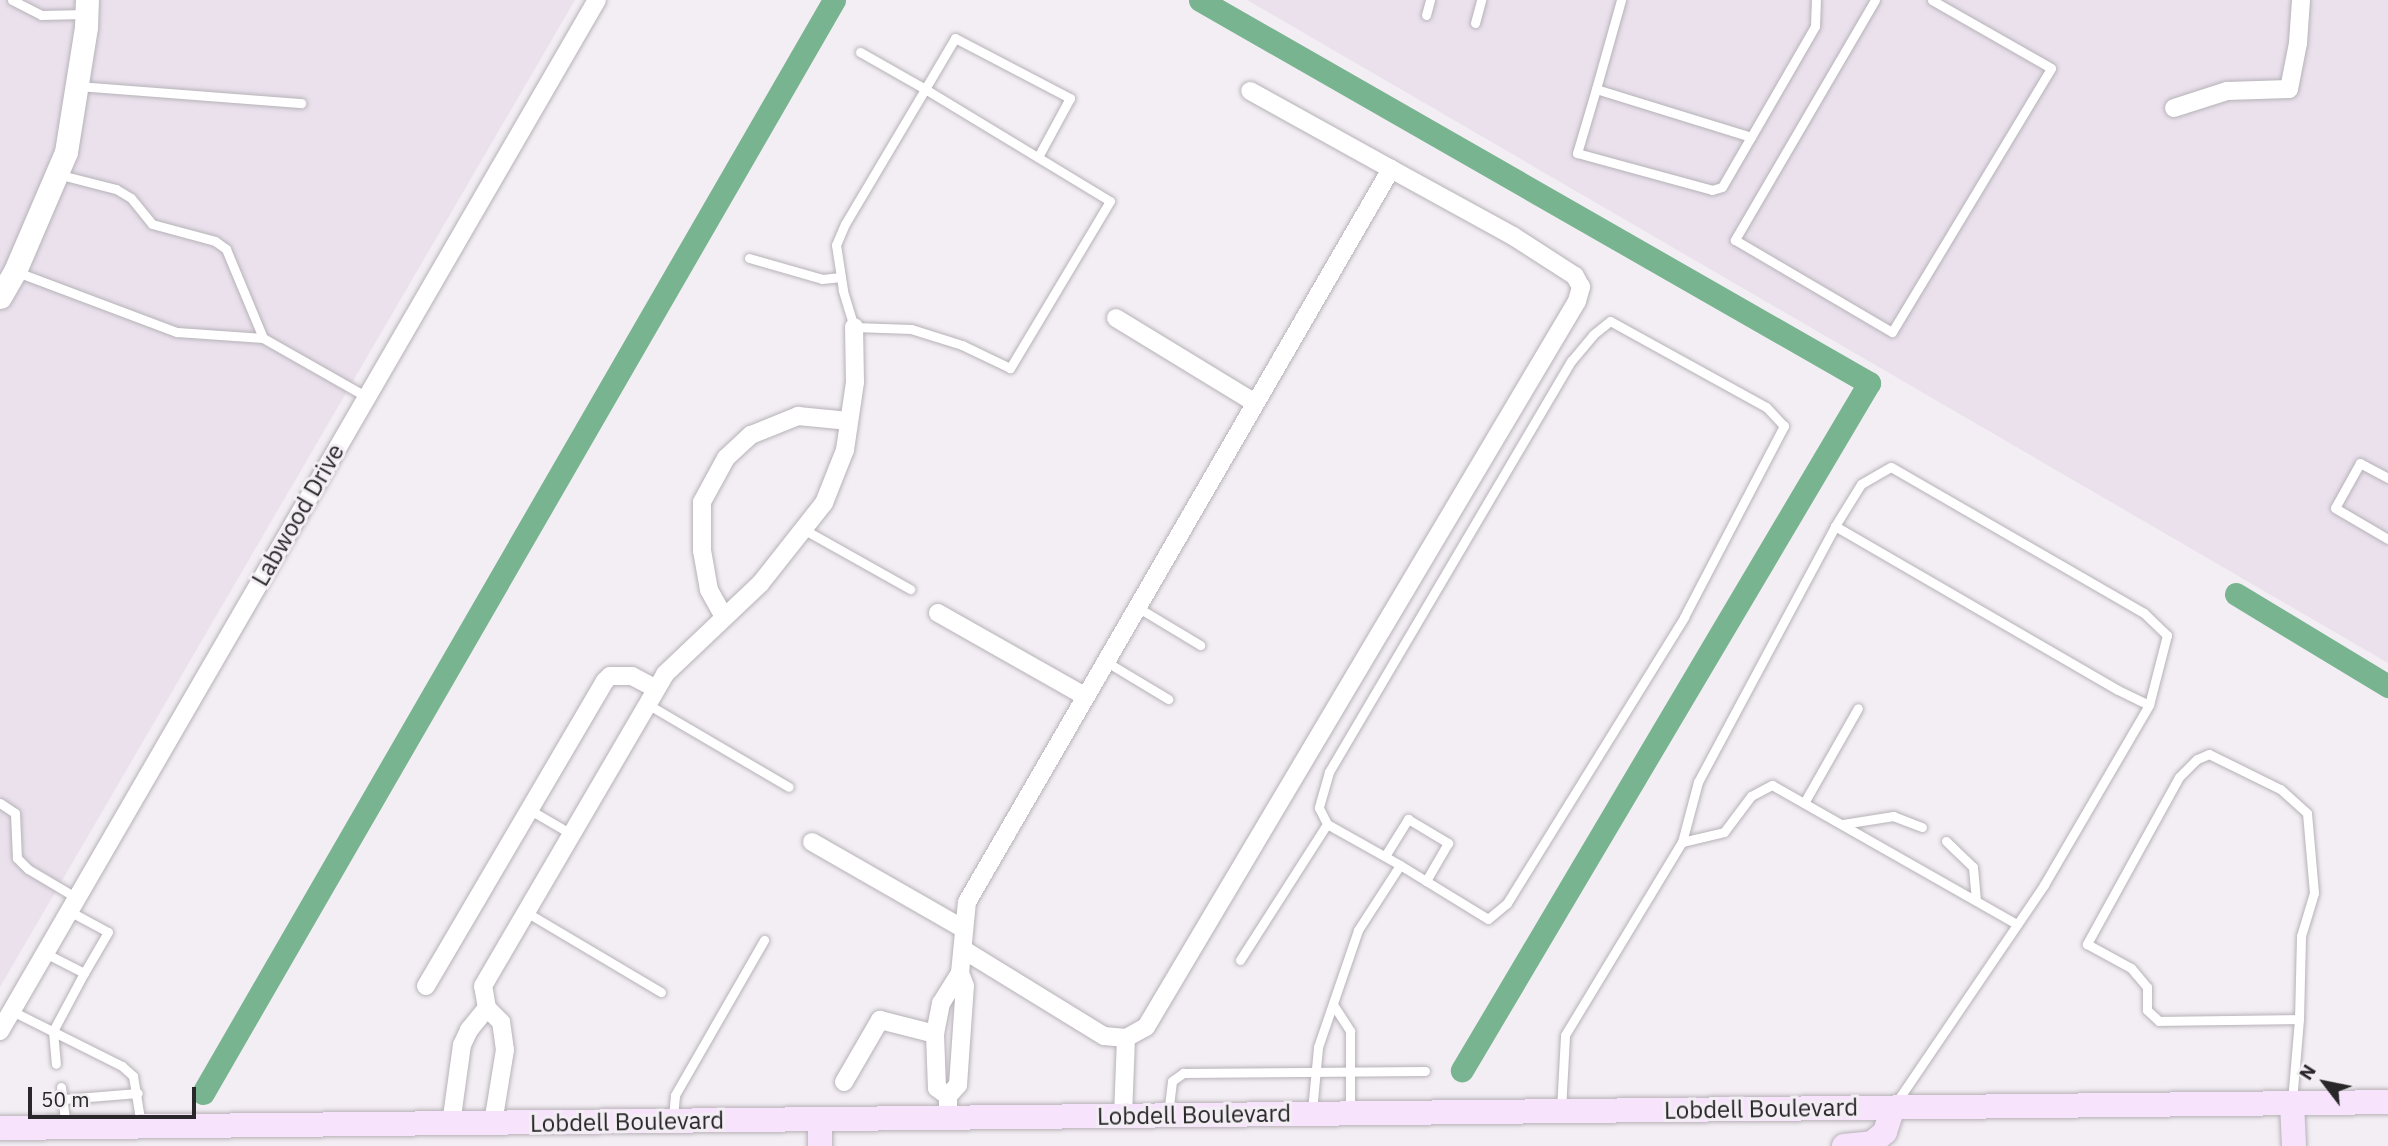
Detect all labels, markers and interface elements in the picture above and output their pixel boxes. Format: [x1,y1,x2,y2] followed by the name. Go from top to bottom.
[246,439,350,591] street label: Labwood Drive
[2290,1048,2360,1118] north arrow
[2293,1060,2321,1084] text: N
[32,1072,200,1116] scale bar
[41,1085,90,1113] text: 50 m
[1664,1093,1858,1125] street label: Lobdell Boulevard
[1097,1099,1291,1131] street label: Lobdell Boulevard
[530,1106,724,1138] street label: Lobdell Boulevard

